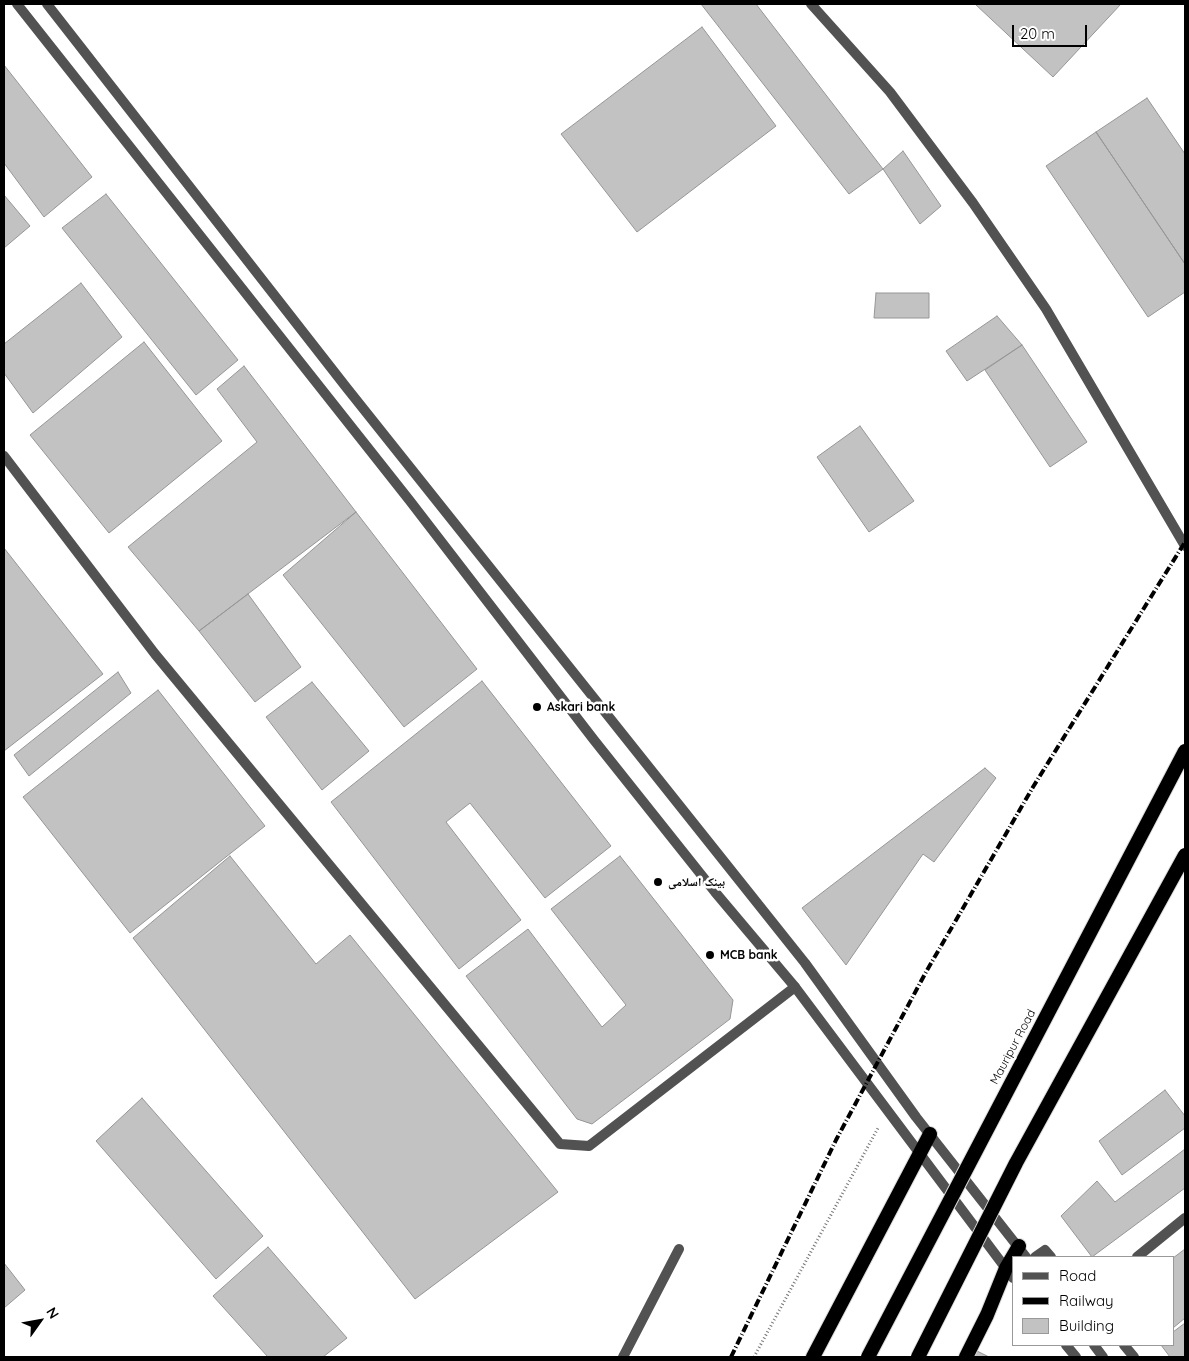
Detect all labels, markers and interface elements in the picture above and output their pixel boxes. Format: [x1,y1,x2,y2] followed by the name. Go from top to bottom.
[1014,15,1089,47] scale bar
[1020,24,1055,43] text: 20 m
[547,700,615,714] place label: Askari bank
[531,701,543,713] marker: Askari bank
[668,875,725,889] place label: بینک اسلامی
[652,876,664,888] marker: بینک اسلامی
[720,948,778,962] place label: MCB bank
[704,949,716,961] marker: MCB bank
[987,1007,1039,1087] street label: Mauripur Road
[1012,1256,1174,1346] legend
[1059,1266,1096,1285] text: Road
[1059,1291,1114,1310] text: Railway
[15,1296,65,1346] north arrow
[42,1304,63,1322] text: N
[1059,1316,1114,1335] text: Building

